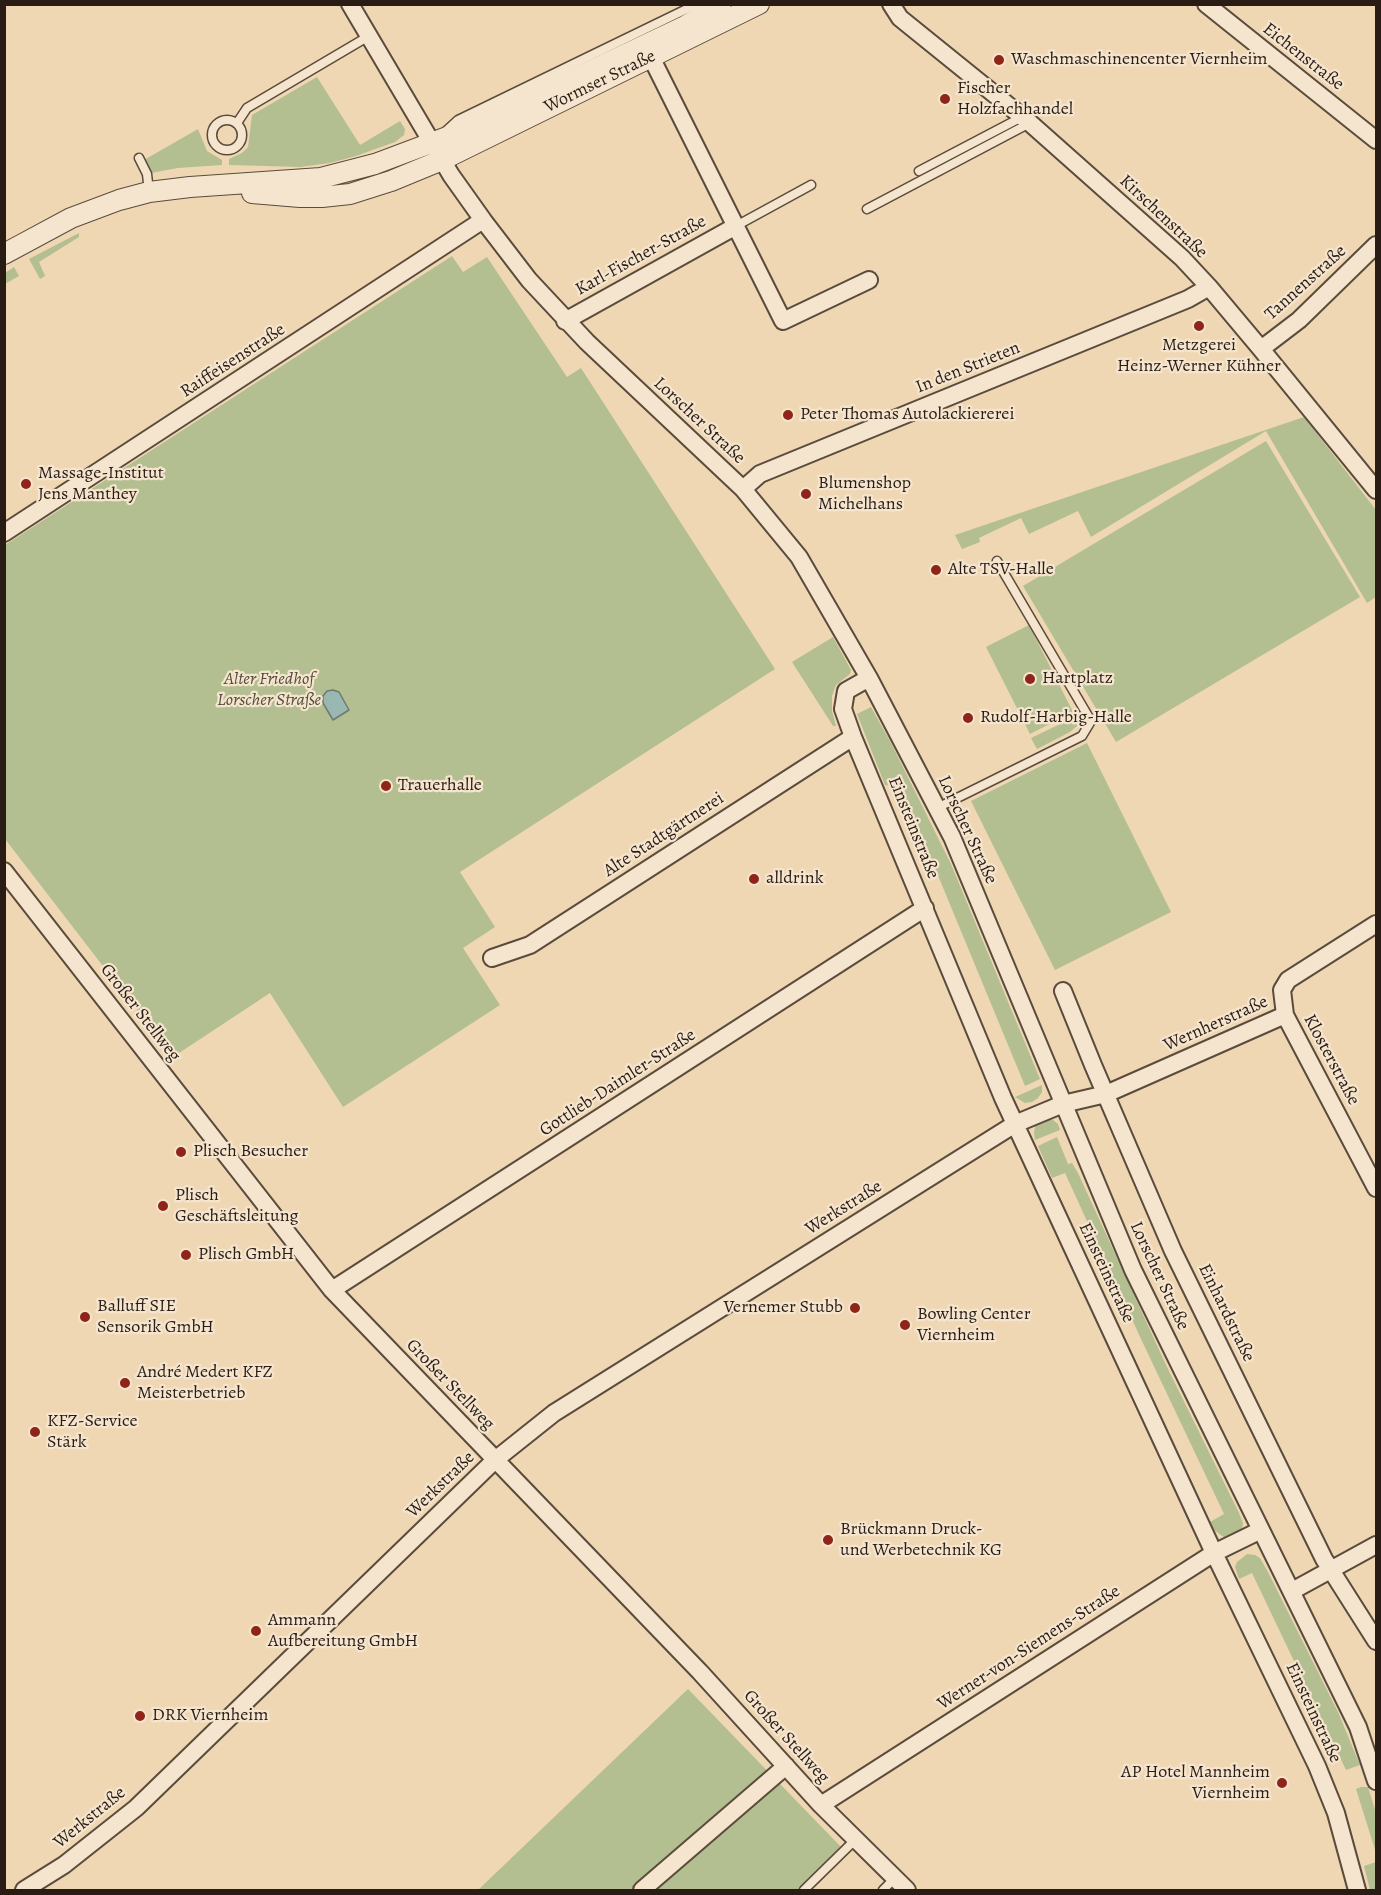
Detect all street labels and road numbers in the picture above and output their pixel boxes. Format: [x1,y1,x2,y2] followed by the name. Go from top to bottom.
[1258,19,1348,95] street label: Eichenstraße
[541,46,659,118] street label: Wormser Straße
[1114,171,1212,263] street label: Kirschenstraße
[572,211,710,301] street label: Karl-Fischer-Straße
[1261,241,1351,325] street label: Tannenstraße
[177,319,289,403] street label: Raiffeisenstraße
[913,337,1023,399] street label: In den Strieten
[649,373,749,469] street label: Lorscher Straße
[932,772,1002,888] street label: Lorscher Straße
[883,774,943,882] street label: Einsteinstraße
[600,788,728,882] street label: Alte Stadtgärtnerei
[95,960,185,1066] street label: Großer Stellweg
[1161,991,1271,1057] street label: Wernherstraße
[1298,1011,1364,1109] street label: Klosterstraße
[536,1024,700,1142] street label: Gottlieb-Daimler-Straße
[802,1176,886,1240] street label: Werkstraße
[1124,1218,1194,1334] street label: Lorscher Straße
[1073,1219,1139,1327] street label: Einsteinstraße
[1193,1260,1259,1366] street label: Einhardstraße
[401,1335,499,1435] street label: Großer Stellweg
[402,1447,480,1523] street label: Werkstraße
[934,1581,1124,1715] street label: Werner-von-Siemens-Straße
[1280,1659,1346,1767] street label: Einsteinstraße
[738,1686,834,1788] street label: Großer Stellweg
[50,1782,130,1854] street label: Werkstraße

